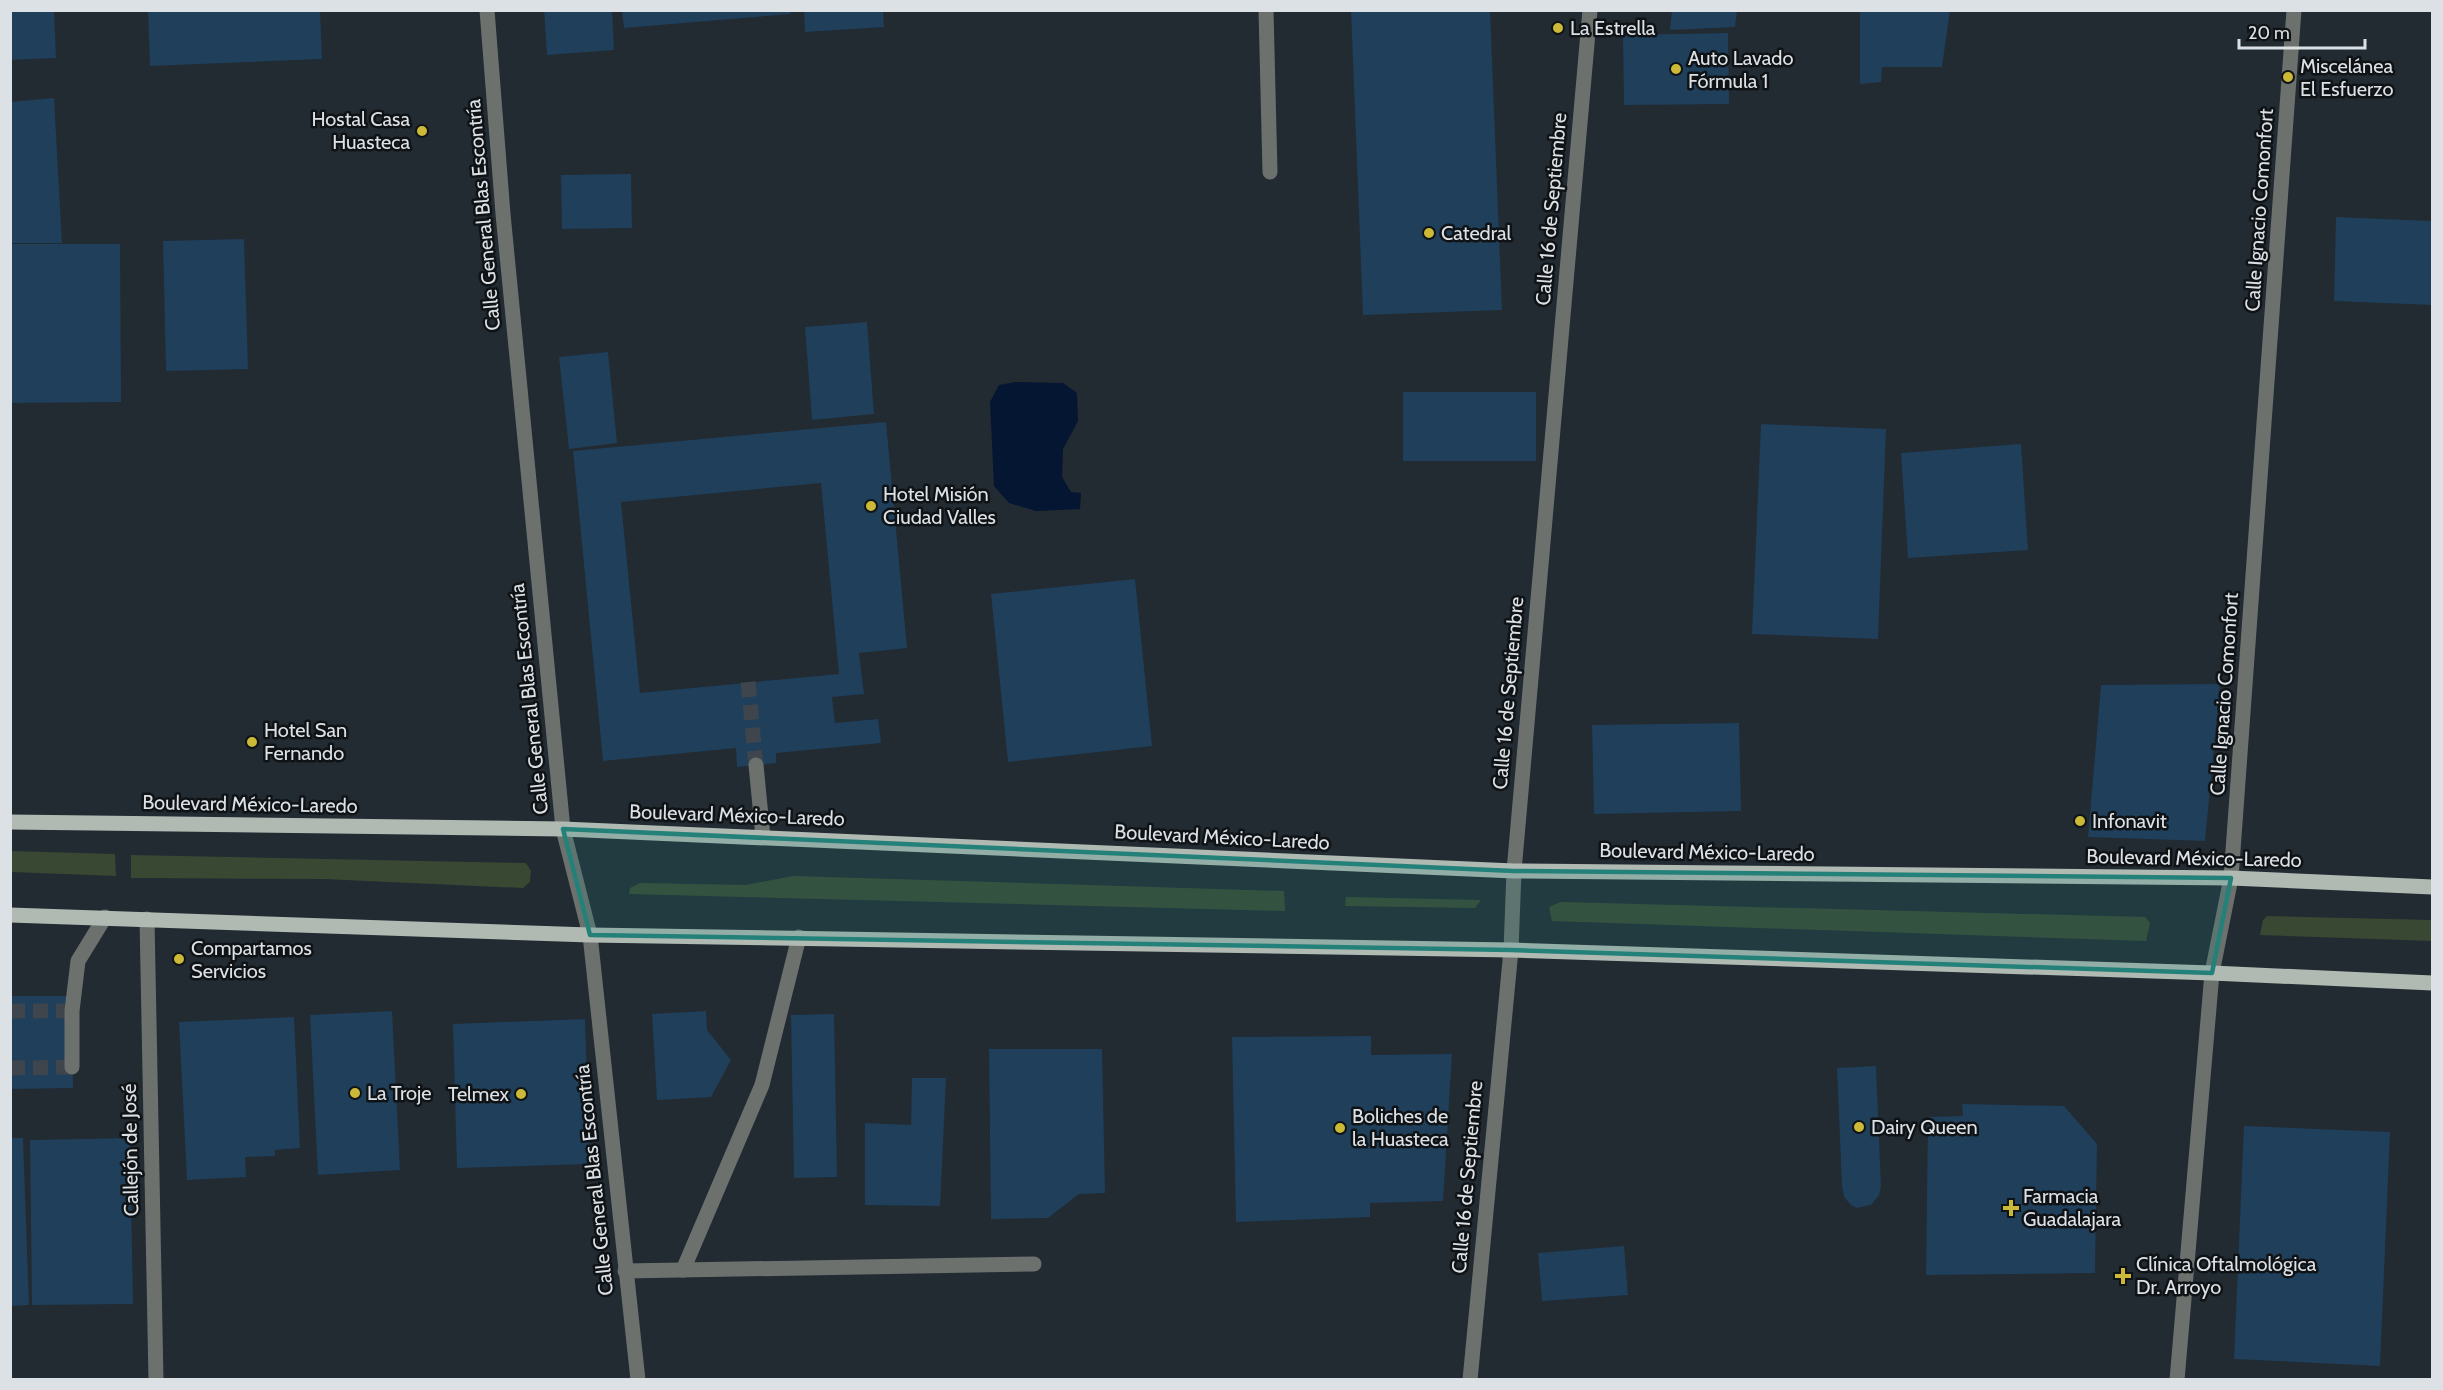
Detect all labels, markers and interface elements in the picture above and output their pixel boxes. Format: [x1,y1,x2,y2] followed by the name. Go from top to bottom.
[2239,12,2365,50] scale bar
[1570,16,1656,40] place label: La Estrella
[1551,21,1565,35] marker: La Estrella
[2248,22,2290,44] text: 20 m
[1688,46,1793,93] place label: Auto Lavado Fórmula 1
[2300,54,2393,101] place label: Miscelánea El Esfuerzo
[1669,62,1683,76] marker: Auto Lavado Fórmula 1
[2281,70,2295,84] marker: Miscelánea El Esfuerzo
[461,98,505,332] street label: Calle General Blas Escontría
[312,107,410,154] place label: Hostal Casa Huasteca
[2240,107,2278,312] street label: Calle Ignacio Comonfort
[1531,112,1571,306] street label: Calle 16 de Septiembre
[415,124,429,138] marker: Hostal Casa Huasteca
[1441,221,1512,245] place label: Catedral
[1422,226,1436,240] marker: Catedral
[883,482,996,529] place label: Hotel Misión Ciudad Valles
[864,499,878,513] marker: Hotel Misión Ciudad Valles
[505,582,553,816] street label: Calle General Blas Escontría
[2205,591,2243,796] street label: Calle Ignacio Comonfort
[1488,596,1528,790] street label: Calle 16 de Septiembre
[264,718,347,765] place label: Hotel San Fernando
[245,735,259,749] marker: Hotel San Fernando
[142,790,358,818] street label: Boulevard México-Laredo
[629,799,845,831] street label: Boulevard México-Laredo
[2092,809,2167,833] place label: Infonavit
[2073,814,2087,828] marker: Infonavit
[1114,819,1330,855] street label: Boulevard México-Laredo
[1599,838,1815,866] street label: Boulevard México-Laredo
[2086,844,2302,872] street label: Boulevard México-Laredo
[191,936,312,983] place label: Compartamos Servicios
[172,952,186,966] marker: Compartamos Servicios
[570,1063,618,1297] street label: Calle General Blas Escontría
[1447,1080,1487,1274] street label: Calle 16 de Septiembre
[367,1081,432,1105] place label: La Troje
[448,1082,510,1106] place label: Telmex
[117,1083,143,1217] street label: Callejón de José
[348,1086,362,1100] marker: La Troje
[514,1087,528,1101] marker: Telmex
[1352,1104,1449,1151] place label: Boliches de la Huasteca
[1871,1115,1978,1139] place label: Dairy Queen
[1852,1120,1866,1134] marker: Dairy Queen
[1333,1121,1347,1135] marker: Boliches de la Huasteca
[2023,1184,2121,1231] place label: Farmacia Guadalajara
[2004,1201,2018,1215] marker: Farmacia Guadalajara
[2136,1252,2317,1299] place label: Clínica Oftalmológica Dr. Arroyo
[2114,1267,2132,1285] marker: Clínica Oftalmológica Dr. Arroyo

